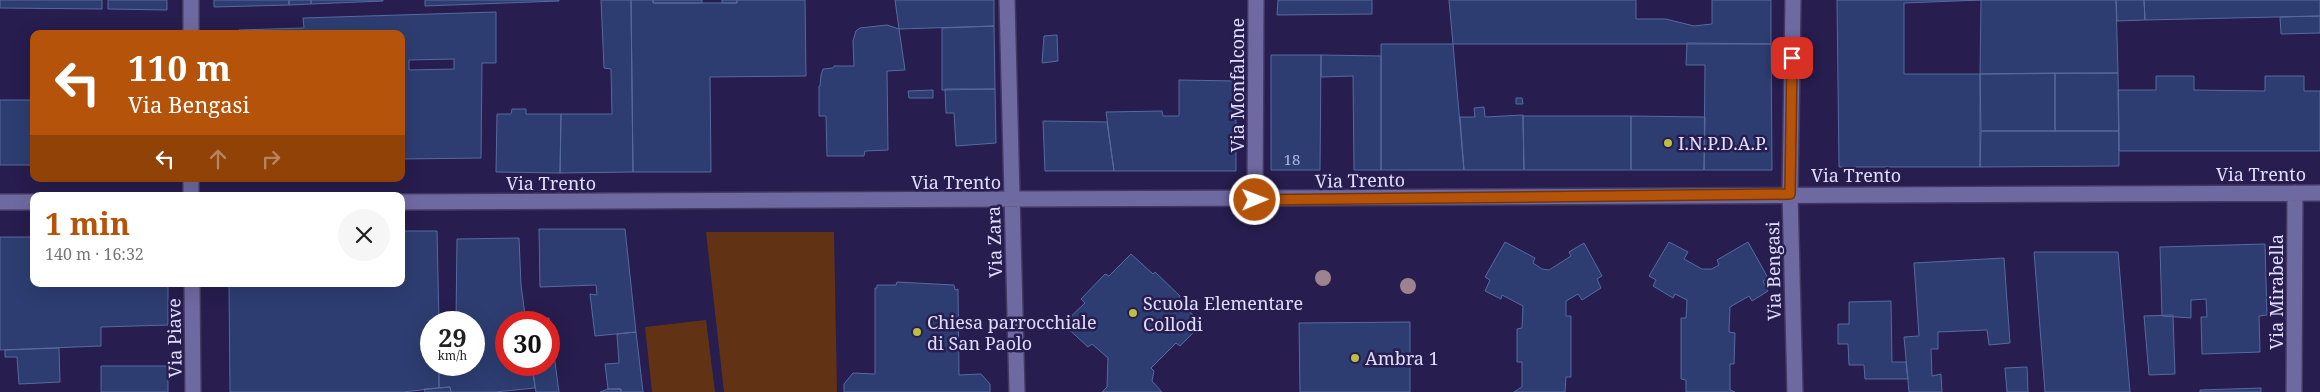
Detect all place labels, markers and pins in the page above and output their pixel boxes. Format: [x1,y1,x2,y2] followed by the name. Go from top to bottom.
[1771,37,1813,79] pin
[1678,131,1768,155] place label: I.N.P.D.A.P.
[1662,137,1674,149] marker: I.N.P.D.A.P.
[1143,291,1303,336] place label: Scuola Elementare Collodi
[1127,307,1139,319] marker: Scuola Elementare Collodi
[927,310,1097,355] place label: Chiesa parrocchiale di San Paolo
[911,326,923,338] marker: Chiesa parrocchiale di San Paolo
[1365,346,1439,370] place label: Ambra 1
[1349,352,1361,364] marker: Ambra 1

